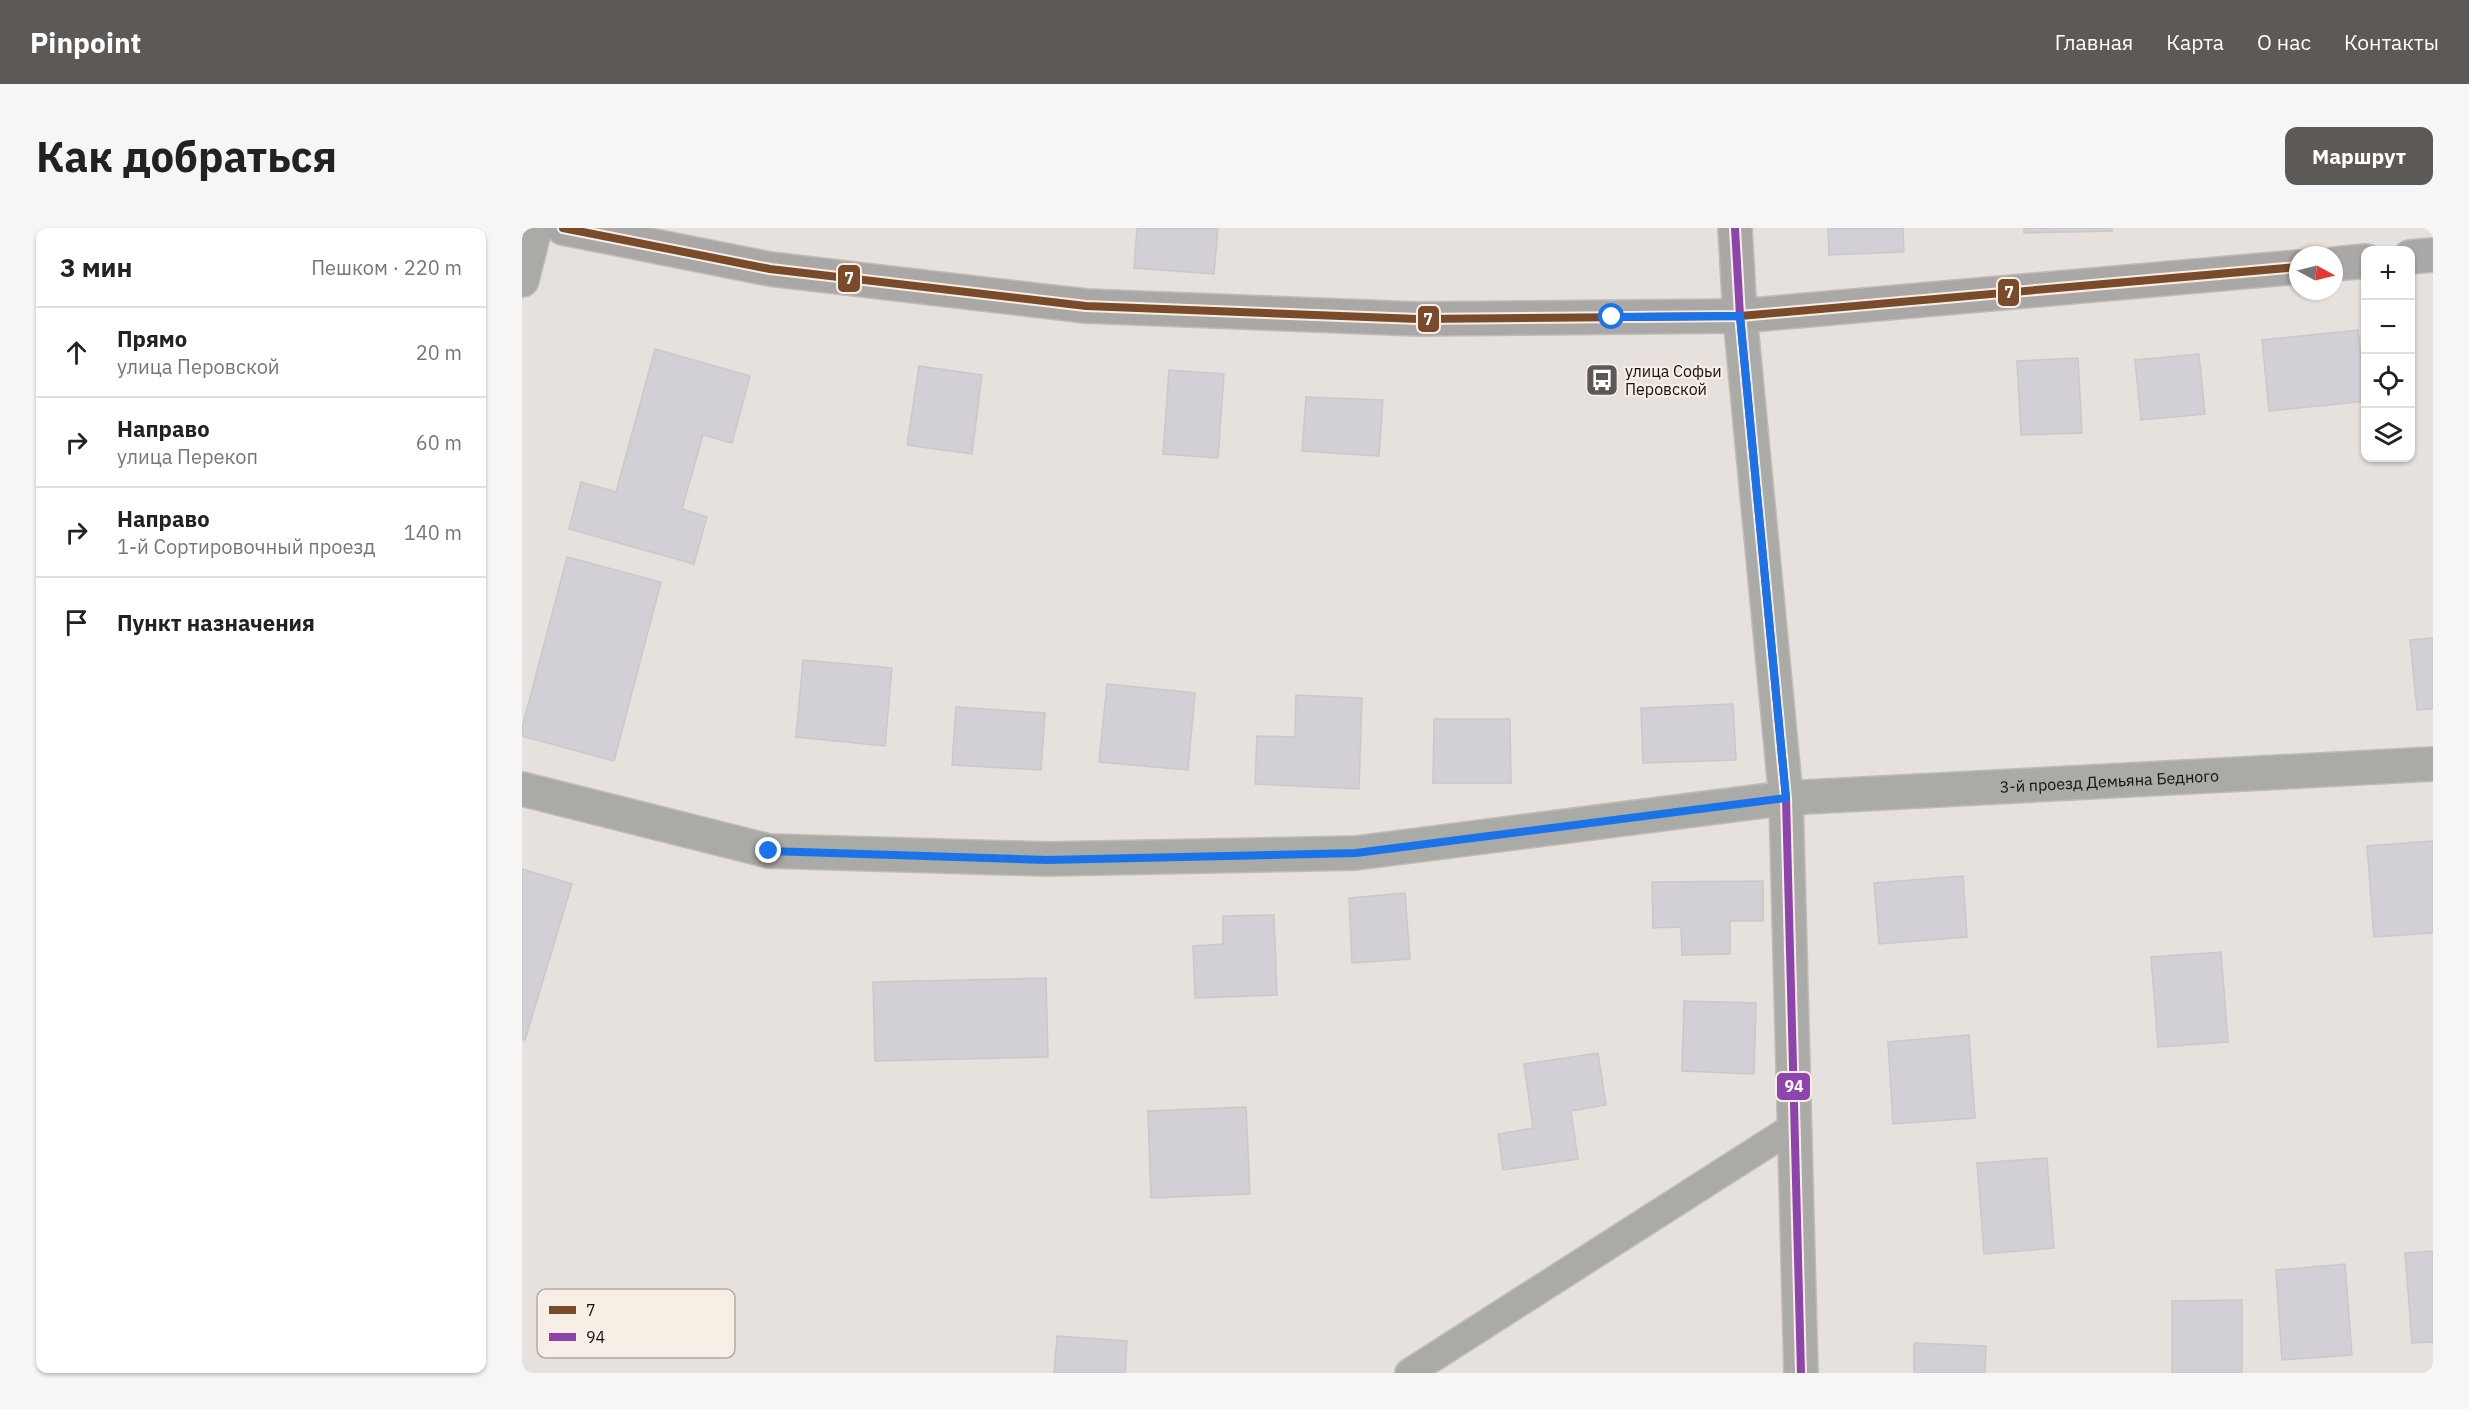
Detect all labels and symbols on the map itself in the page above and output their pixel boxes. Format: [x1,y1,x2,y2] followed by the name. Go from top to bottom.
[2289,246,2343,300] north arrow
[837,264,861,293] line badge: 7
[844,268,854,288] text: 7
[1997,278,2020,307] line badge: 7
[2004,282,2014,302] text: 7
[1598,303,1624,329] route start
[1417,305,1440,333] line badge: 7
[1423,309,1433,329] text: 7
[1625,361,1722,399] place label: улица Софьи Перовской
[1584,362,1620,398] bus stop icon: улица Софьи Перовской
[1999,765,2219,797] street label: 3-й проезд Демьяна Бедного
[755,837,781,863] route end
[1776,1072,1811,1101] line badge: 94
[1784,1076,1804,1096] text: 94
[537,1289,735,1358] legend
[586,1300,596,1320] text: 7
[586,1327,605,1347] text: 94

